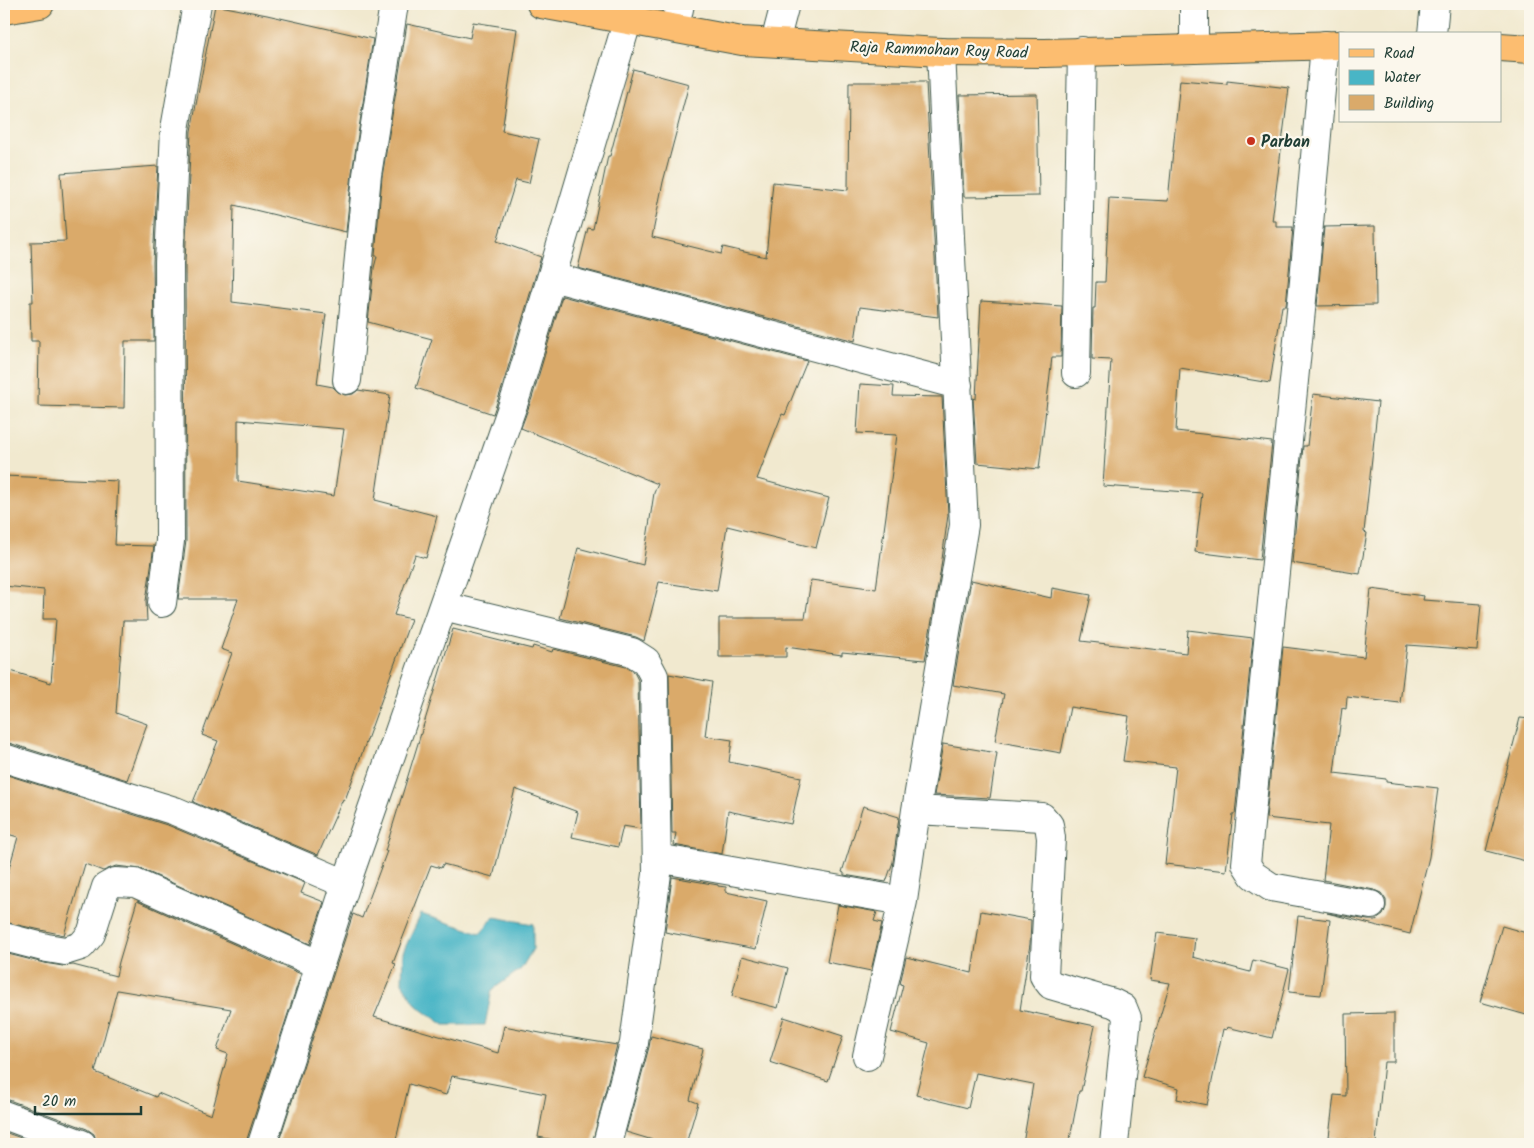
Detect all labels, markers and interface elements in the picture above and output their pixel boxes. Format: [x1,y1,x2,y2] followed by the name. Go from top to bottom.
[1339,32,1502,122] legend
[850,35,1029,66] street label: Raja Rammohan Roy Road
[1384,42,1415,66] text: Road
[1384,66,1421,90] text: Water
[1384,92,1434,116] text: Building
[1261,130,1310,155] place label: Parban
[1245,135,1257,147] marker: Parban
[35,1083,141,1115] scale bar
[42,1090,76,1114] text: 20 m

